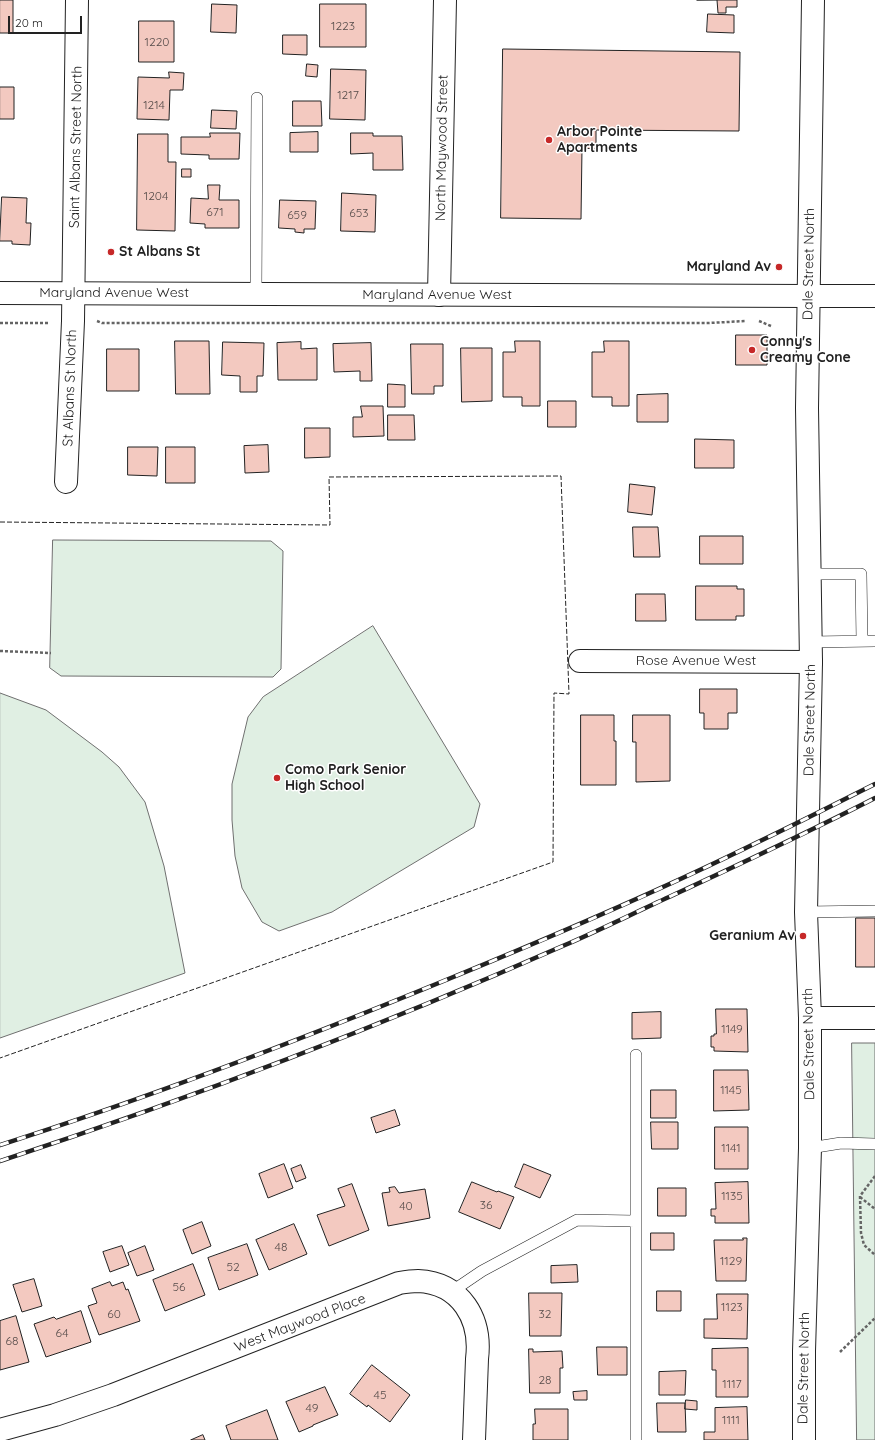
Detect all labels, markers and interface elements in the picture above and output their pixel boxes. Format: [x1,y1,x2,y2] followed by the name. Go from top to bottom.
[10,8,84,34] scale bar
[15,15,43,30] text: 20 m
[331,19,355,33] house number: 1223
[145,35,169,49] house number: 1220
[66,66,86,228] street label: Saint Albans Street North
[432,75,452,221] street label: North Maywood Street
[337,88,359,102] house number: 1217
[143,98,165,112] house number: 1214
[557,124,642,156] place label: Arbor Pointe Apartments
[544,135,554,145] marker: Arbor Pointe Apartments
[144,189,168,203] house number: 1204
[206,205,224,219] house number: 671
[349,206,369,220] house number: 653
[287,208,307,222] house number: 659
[800,208,818,320] street label: Dale Street North
[119,244,200,260] place label: St Albans St
[106,247,116,257] marker: St Albans St
[686,259,771,275] place label: Maryland Av
[774,262,784,272] marker: Maryland Av
[39,285,189,301] street label: Maryland Avenue West
[362,287,512,303] street label: Maryland Avenue West
[60,329,80,447] street label: St Albans St North
[760,334,851,366] place label: Conny's Creamy Cone
[747,345,757,355] marker: Conny's Creamy Cone
[636,653,756,669] street label: Rose Avenue West
[801,664,819,776] street label: Dale Street North
[285,762,406,794] place label: Como Park Senior High School
[272,773,282,783] marker: Como Park Senior High School
[709,928,795,944] place label: Geranium Av
[798,931,808,941] marker: Geranium Av
[800,988,818,1100] street label: Dale Street North
[721,1022,743,1036] house number: 1149
[720,1083,742,1097] house number: 1145
[721,1141,741,1155] house number: 1141
[721,1189,743,1203] house number: 1135
[480,1198,492,1212] house number: 36
[399,1199,413,1213] house number: 40
[275,1240,287,1254] house number: 48
[720,1254,742,1268] house number: 1129
[226,1260,240,1274] house number: 52
[173,1280,185,1294] house number: 56
[232,1290,368,1356] street label: West Maywood Place
[721,1300,743,1314] house number: 1123
[107,1307,121,1321] house number: 60
[539,1307,551,1321] house number: 32
[795,1312,813,1424] street label: Dale Street North
[56,1326,68,1340] house number: 64
[6,1334,18,1348] house number: 68
[538,1373,552,1387] house number: 28
[722,1377,742,1391] house number: 1117
[374,1388,386,1402] house number: 45
[306,1401,318,1415] house number: 49
[722,1413,740,1427] house number: 1111

